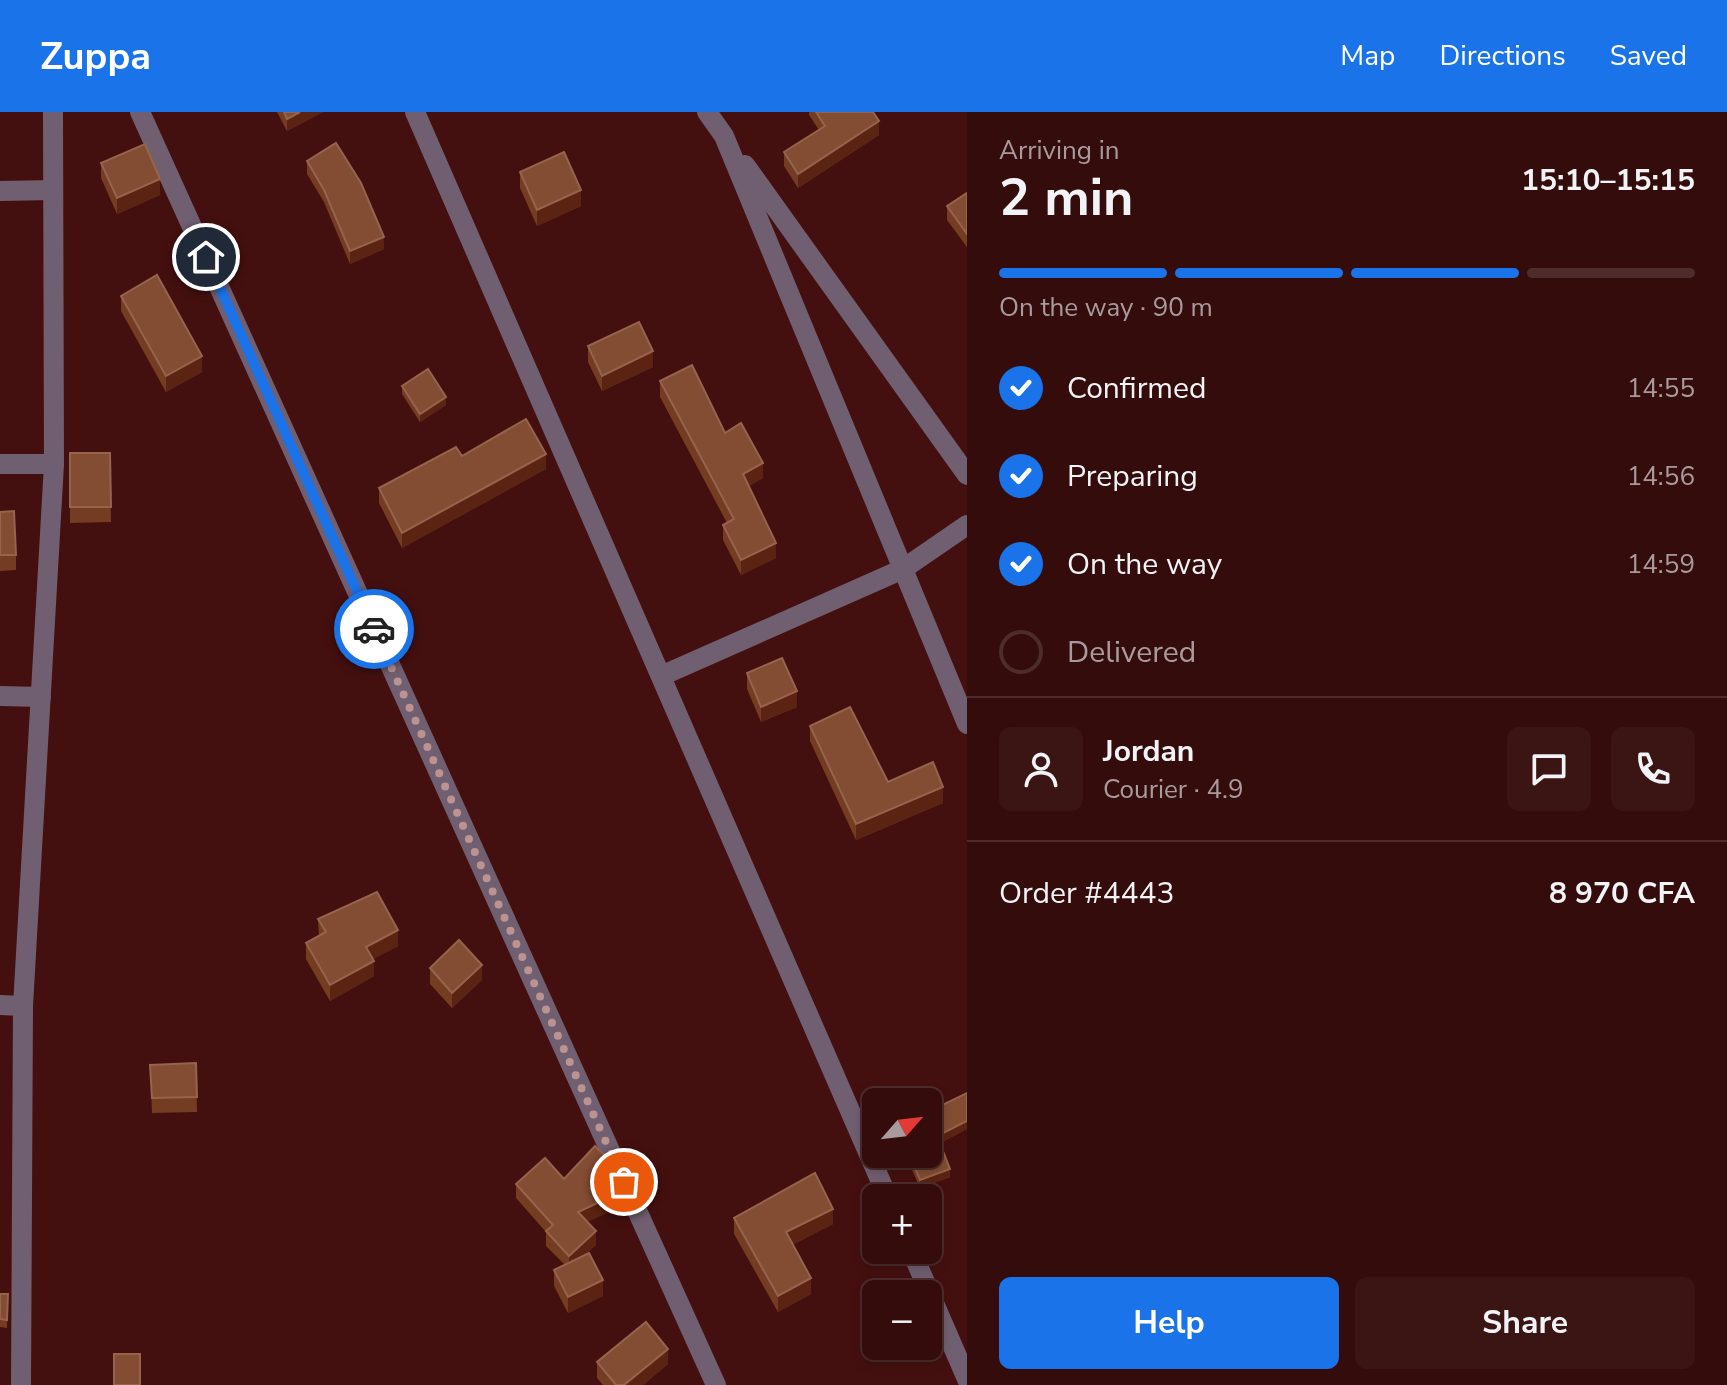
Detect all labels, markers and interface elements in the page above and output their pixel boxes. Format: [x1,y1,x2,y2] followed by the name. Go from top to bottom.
[40,31,151,82] text: Zuppa
[1340,37,1395,75] text: Map
[1439,37,1566,75] text: Directions
[1610,37,1687,75] text: Saved
[999,133,1120,168] text: Arriving in
[1521,160,1695,201] text: 15:10–15:15
[999,162,1134,233] text: 2 min
[172,223,240,291] pin
[184,235,228,279] icon: home
[999,290,1213,325] text: On the way · 90 m
[999,366,1043,410] icon: check
[1067,368,1207,409] text: Confirmed
[1627,371,1695,406] text: 14:55
[999,454,1043,498] icon: check
[1067,456,1198,497] text: Preparing
[1627,459,1695,494] text: 14:56
[999,542,1043,586] icon: check
[1067,544,1222,585] text: On the way
[1627,547,1695,582] text: 14:59
[334,589,414,669] courier
[352,607,396,651] icon: car
[1067,632,1196,673] text: Delivered
[999,727,1083,811] button: person
[1507,727,1591,811] button: chat
[1611,727,1695,811] button: phone
[1103,731,1194,772] text: Jordan
[1103,772,1244,807] text: Courier · 4.9
[999,873,1174,914] text: Order #4443
[1549,873,1695,914] text: 8 970 CFA
[862,1088,942,1168] north arrow
[862,1088,942,1360] map controls
[590,1148,658,1216] pin
[602,1160,646,1204] icon: bag
[862,1184,942,1264] button: +
[999,1277,1339,1369] button: Help
[1355,1277,1695,1369] button: Share
[862,1280,942,1360] button: −

